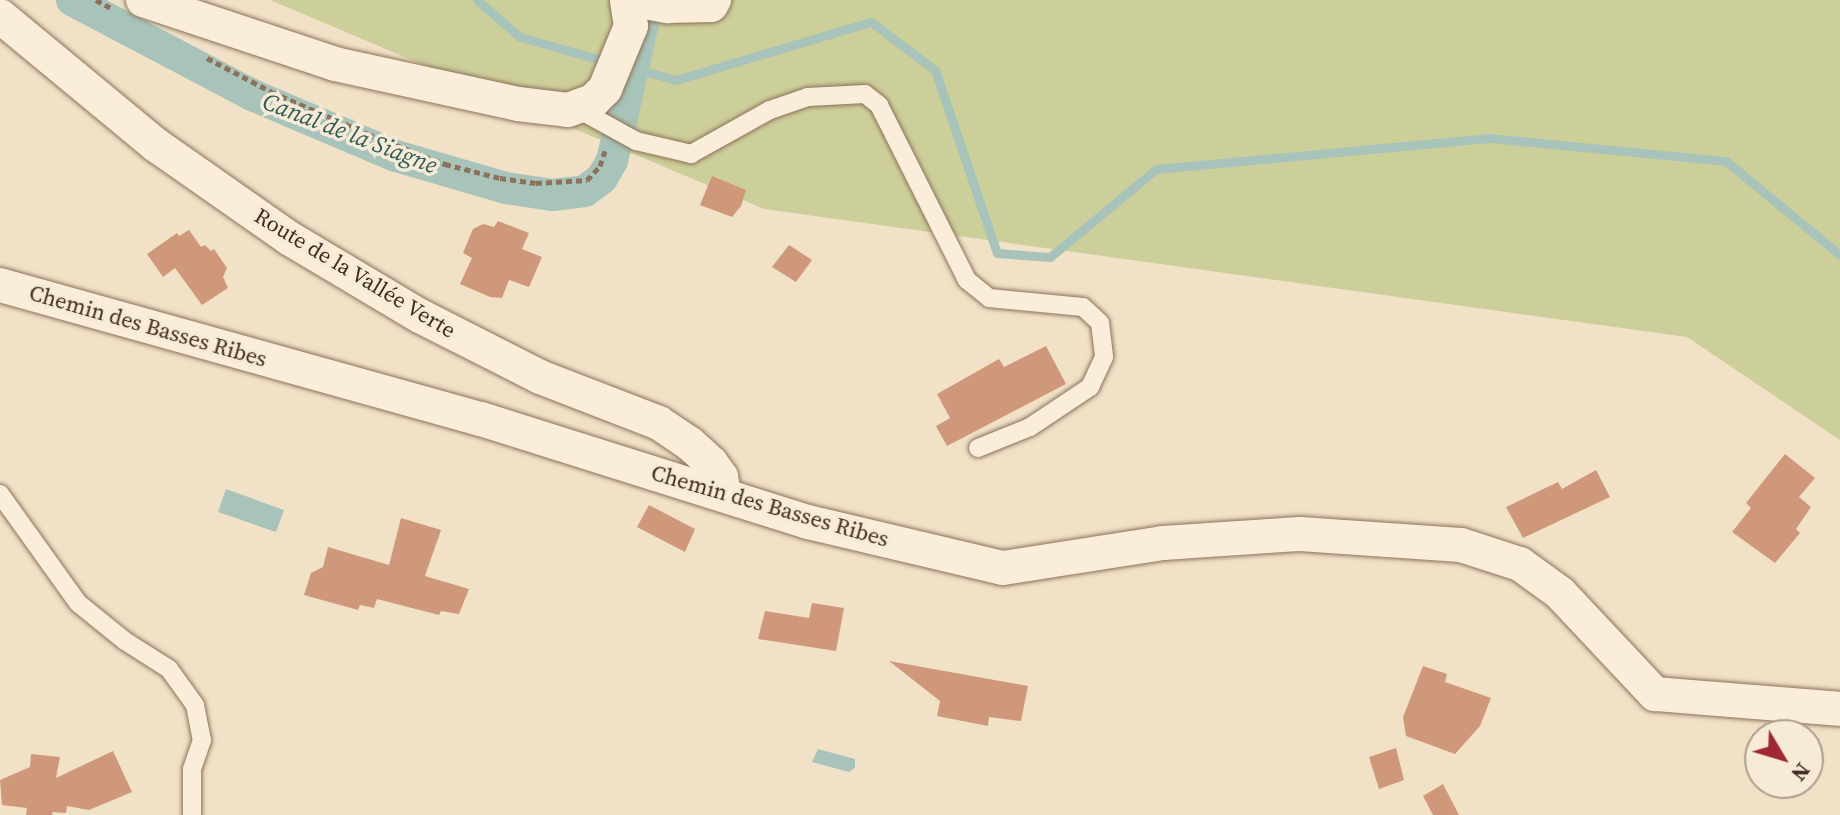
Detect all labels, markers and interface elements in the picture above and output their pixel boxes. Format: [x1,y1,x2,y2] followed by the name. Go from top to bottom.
[259,87,441,179] water label: Canal de la Siagne
[249,202,461,344] street label: Route de la Vallée Verte
[26,279,270,373] street label: Chemin des Basses Ribes
[648,459,892,553] street label: Chemin des Basses Ribes
[1744,719,1824,799] north arrow
[1785,757,1818,788] text: N

